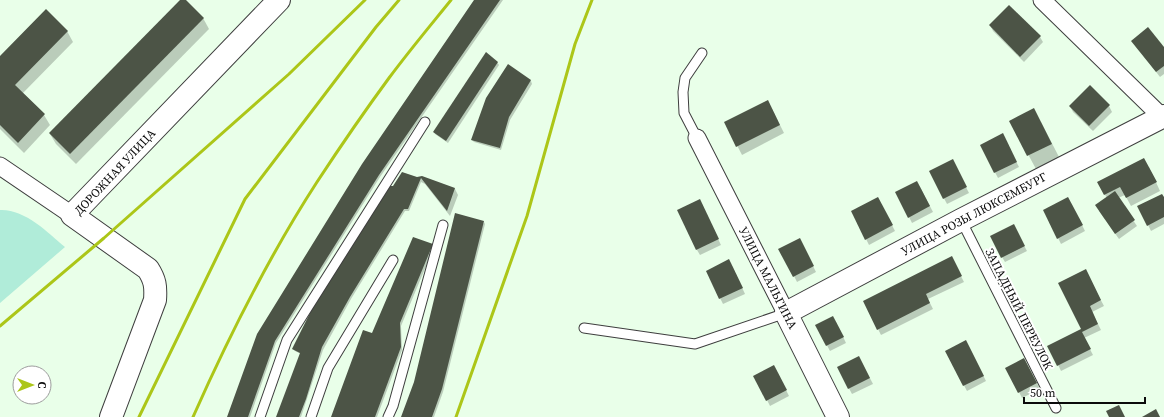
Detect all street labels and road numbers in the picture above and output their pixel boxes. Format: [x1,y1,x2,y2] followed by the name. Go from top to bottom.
[71,125,159,219] street label: ДОРОЖНАЯ УЛИЦА
[898,169,1050,259] street label: УЛИЦА РОЗЫ ЛЮКСЕМБУРГ
[735,224,801,332] street label: УЛИЦА МАЛЬГИНА
[981,246,1057,373] street label: ЗАПАДНЫЙ ПЕРЕУЛОК

